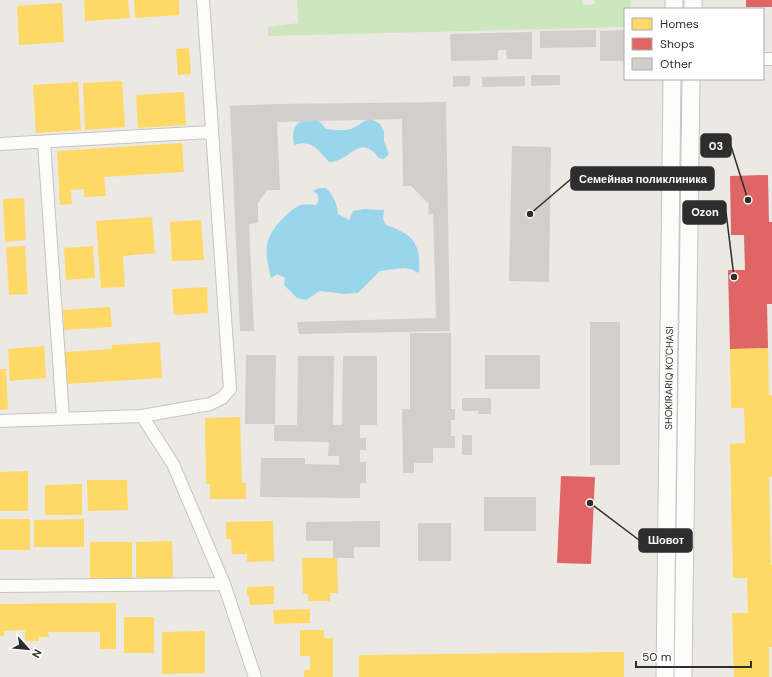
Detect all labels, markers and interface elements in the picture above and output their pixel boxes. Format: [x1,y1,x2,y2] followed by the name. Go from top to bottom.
[624,8,764,80] legend
[660,16,699,32] text: Homes
[660,36,695,52] text: Shops
[660,56,693,72] text: Other
[701,134,731,157] callout: 03
[709,139,723,153] text: 03
[571,167,714,190] callout: Семейная поликлиника
[579,172,708,186] text: Семейная поликлиника
[683,201,726,224] callout: Ozon
[691,205,719,219] text: Ozon
[661,326,676,430] street label: SHOKIRARIQ KO'CHASI
[639,529,692,552] callout: Шовот
[648,533,685,547] text: Шовот
[8,629,48,669] north arrow
[636,643,751,669] scale bar
[29,647,45,660] text: N
[642,649,671,665] text: 50 m

